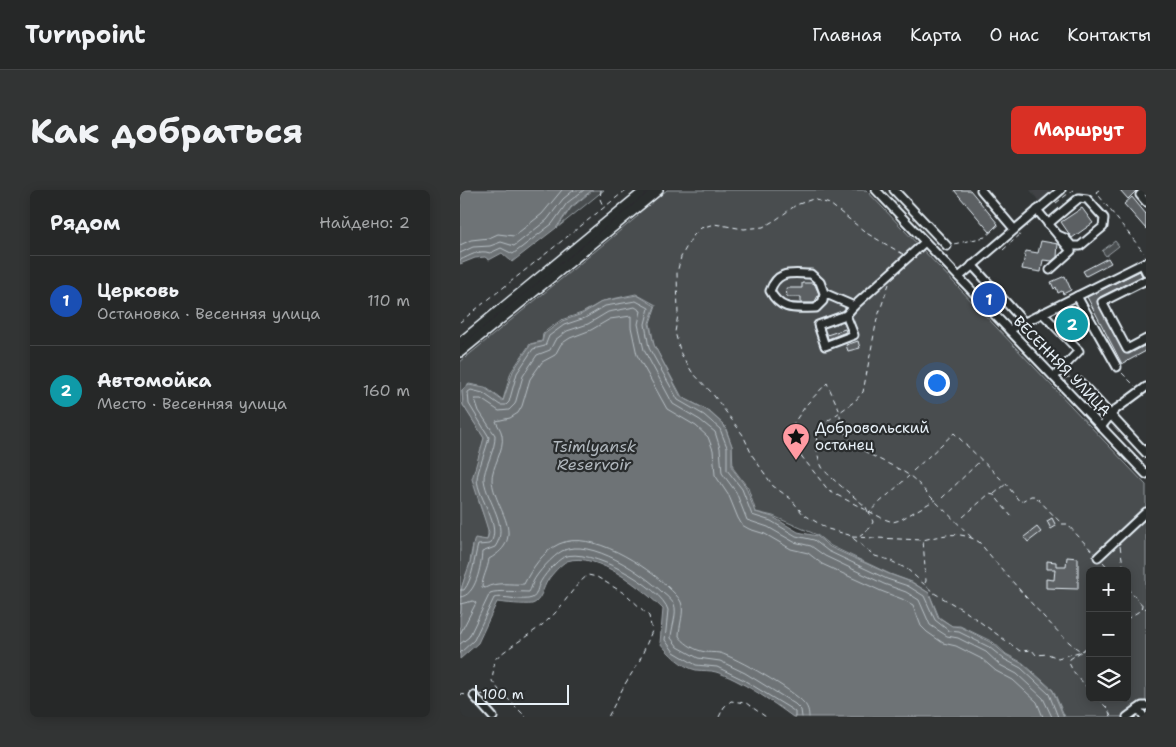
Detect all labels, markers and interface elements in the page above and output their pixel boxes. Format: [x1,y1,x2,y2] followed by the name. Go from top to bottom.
[25,19,146,51] text: Turnpoint
[812,23,882,47] text: Главная
[910,23,962,47] text: Карта
[990,23,1039,47] text: О нас
[1067,23,1151,47] text: Контакты
[1011,106,1146,154] button: Маршрут
[30,107,303,154] text: Как добраться
[50,209,120,237] text: Рядом
[319,212,410,233] text: Найдено: 2
[97,278,179,303] text: Церковь
[973,280,1005,318] pin: 1
[62,290,70,311] text: 1
[367,290,410,311] text: 110 m
[97,303,320,324] text: Остановка · Весенняя улица
[1056,305,1088,343] pin: 2
[1009,311,1115,421] street label: ВЕСЕННЯЯ УЛИЦА
[97,368,212,393] text: Автомойка
[924,370,950,396] your location
[60,380,72,401] text: 2
[363,380,410,401] text: 160 m
[97,393,287,414] text: Место · Весенняя улица
[815,418,929,455] place label: Добровольский останец
[781,422,811,461] place icon: Добровольский останец
[552,436,636,475] water label: Tsimlyansk Reservoir
[1086,567,1131,702] map controls
[1086,567,1131,612] button: +
[1086,612,1131,657] button: −
[1086,657,1131,702] button: layers
[475,682,569,705] scale bar
[482,685,524,703] text: 100 m

